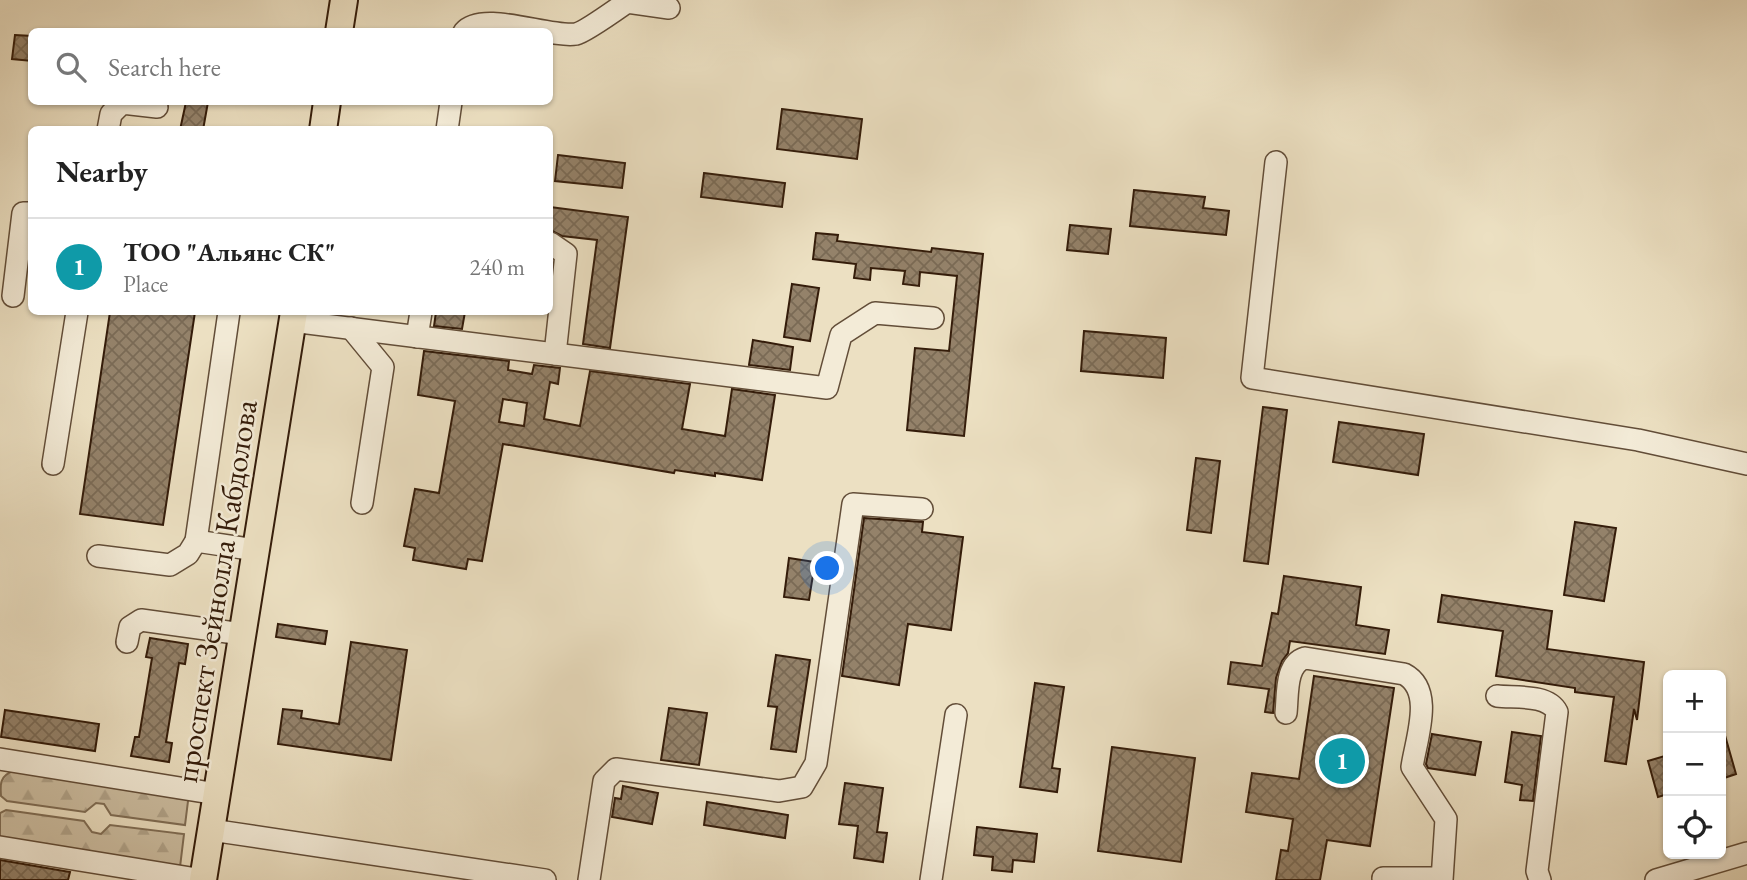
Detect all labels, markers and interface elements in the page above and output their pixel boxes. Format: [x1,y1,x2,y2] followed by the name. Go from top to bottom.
[28,28,553,105] search box
[52,48,90,86] icon: search
[108,50,221,84] text: Search here
[56,152,148,191] text: Nearby
[123,235,335,269] text: ТОО "Альянс СК"
[73,252,85,282] text: 1
[469,252,525,282] text: 240 m
[123,269,168,299] text: Place
[165,396,267,785] street label: проспект Зейнолла Кабдолова
[810,551,844,585] your location
[1663,670,1726,859] map controls
[1663,670,1726,733] button: +
[1663,733,1726,796] button: −
[1319,735,1365,787] pin: 1
[1663,796,1726,859] button: locate

